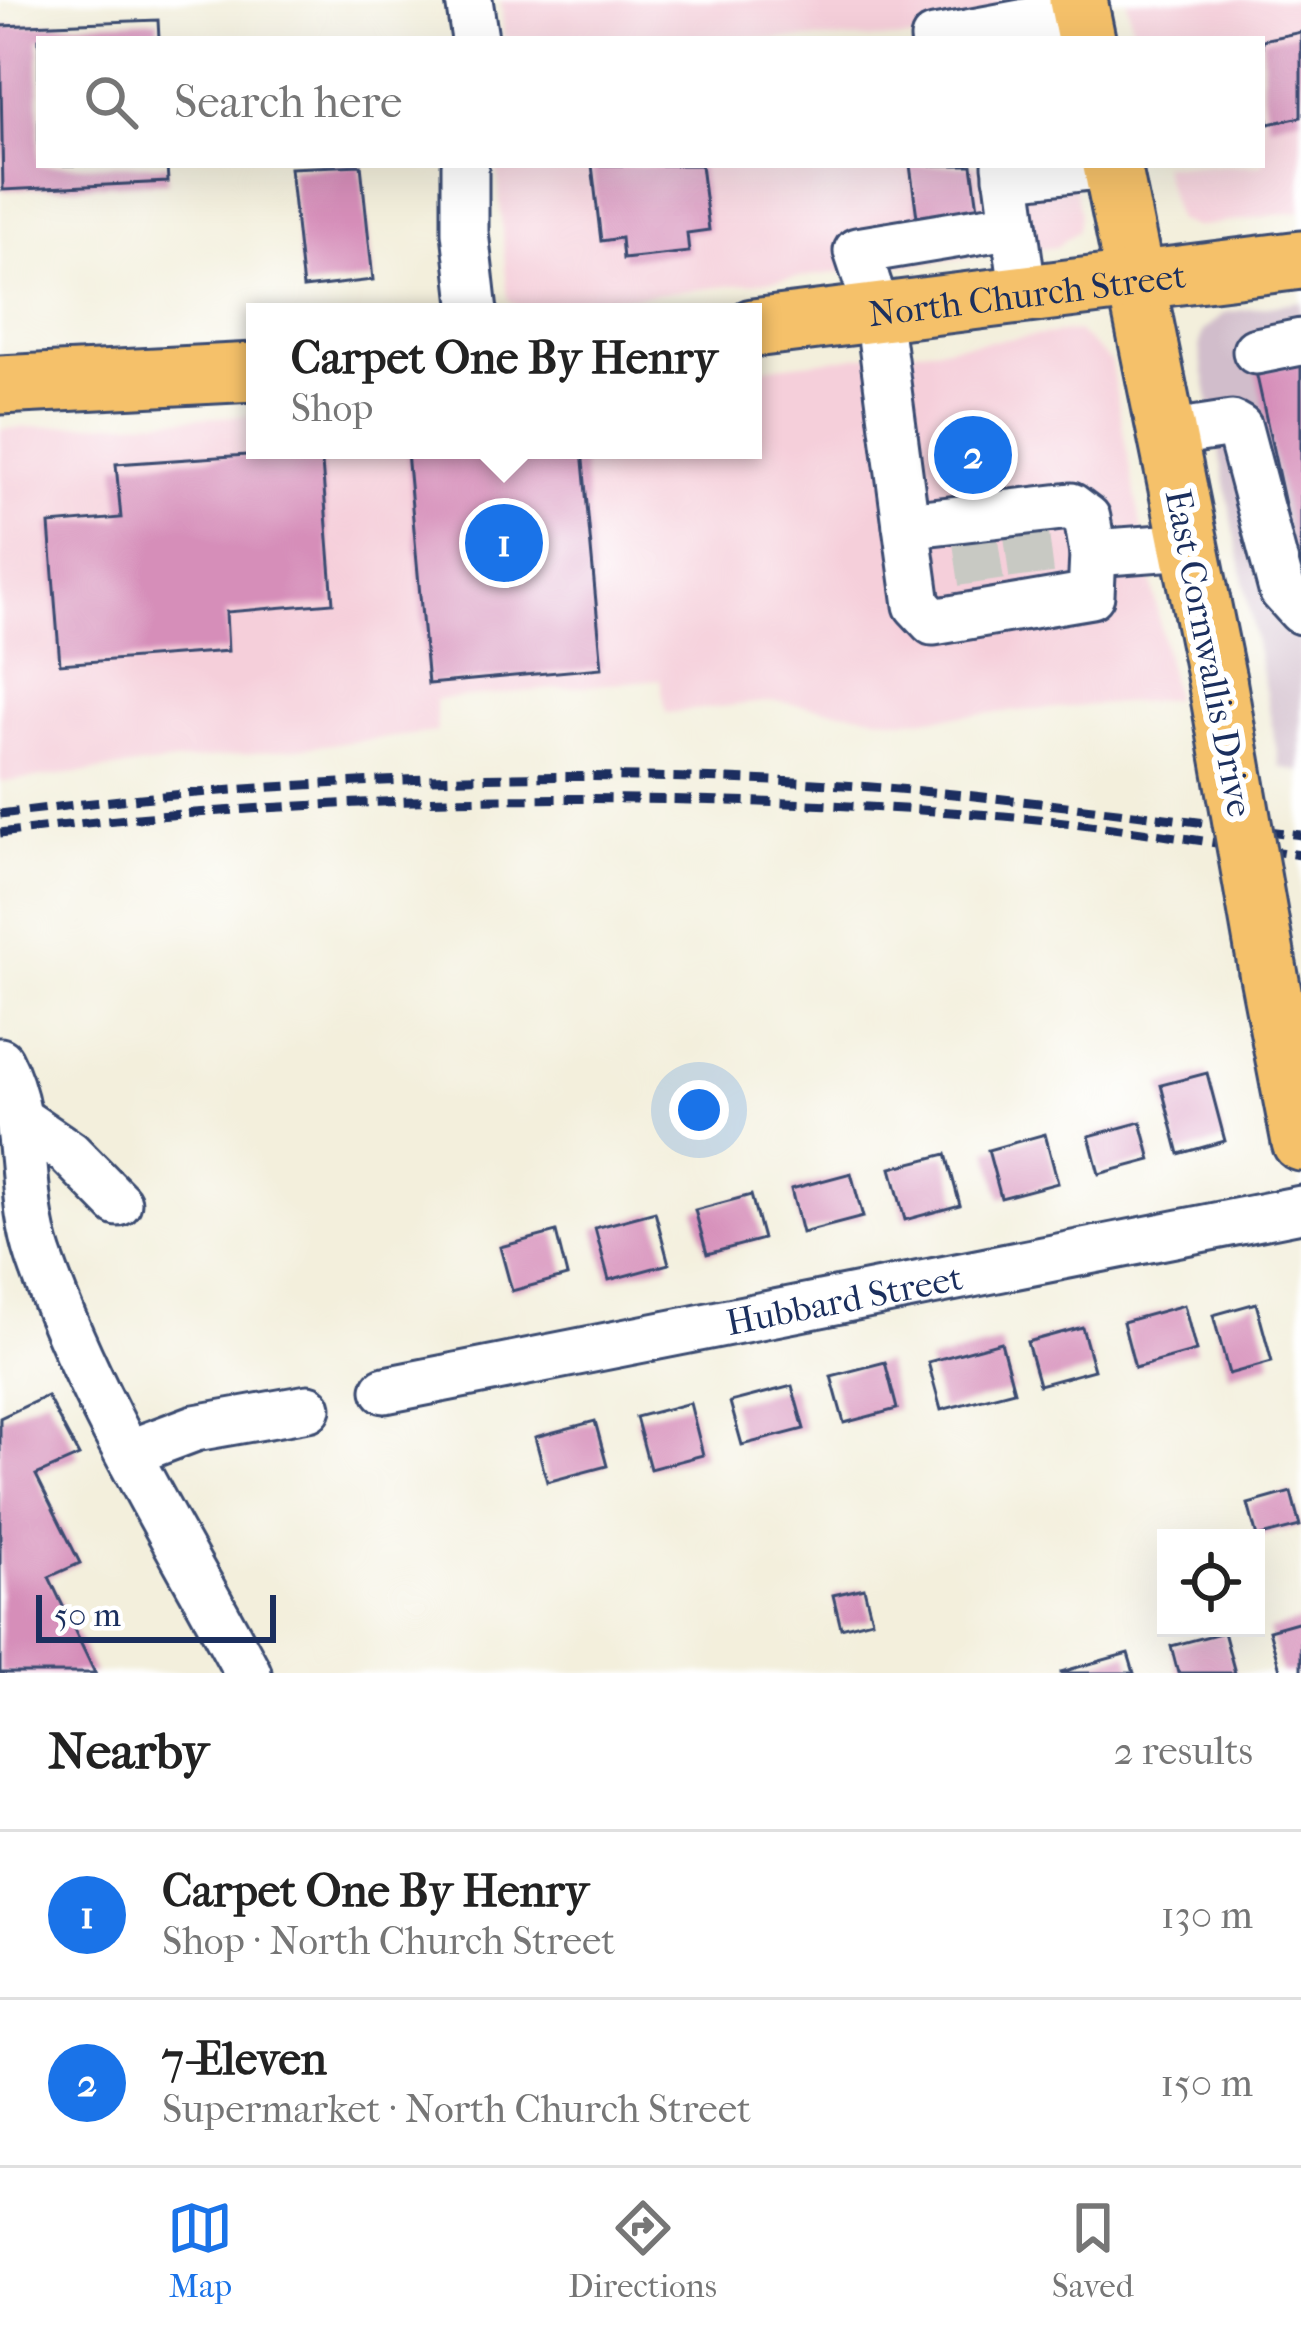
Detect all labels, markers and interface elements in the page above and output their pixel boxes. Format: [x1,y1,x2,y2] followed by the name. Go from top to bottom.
[36,36,1265,168] search box
[78,69,144,135] icon: search
[174,76,402,129] text: Search here
[866,254,1188,336] street label: North Church Street
[246,303,762,459] popup
[291,332,717,385] text: Carpet One By Henry
[291,385,373,431] text: Shop
[934,410,1012,500] pin: 2
[1157,486,1261,821] street label: East Cornwallis Drive
[465,498,543,588] pin: 1
[669,1080,729,1140] your location
[723,1256,966,1344] street label: Hubbard Street
[1157,1529,1265,1637] map controls
[1157,1529,1265,1637] button: locate
[36,1589,276,1642] scale bar
[54,1596,121,1635] text: 50 m
[48,1721,209,1781] text: Nearby
[1114,1728,1253,1774] text: 2 results
[162,1865,589,1918] text: Carpet One By Henry
[80,1892,94,1938] text: 1
[1161,1892,1253,1938] text: 130 m
[162,1918,615,1964] text: Shop · North Church Street
[162,2033,327,2086] text: 7-Eleven
[77,2060,97,2106] text: 2
[1160,2060,1253,2106] text: 150 m
[162,2086,751,2132] text: Supermarket · North Church Street
[167,2195,233,2306] tab: Map
[568,2195,717,2306] tab: Directions
[1052,2195,1134,2306] tab: Saved

